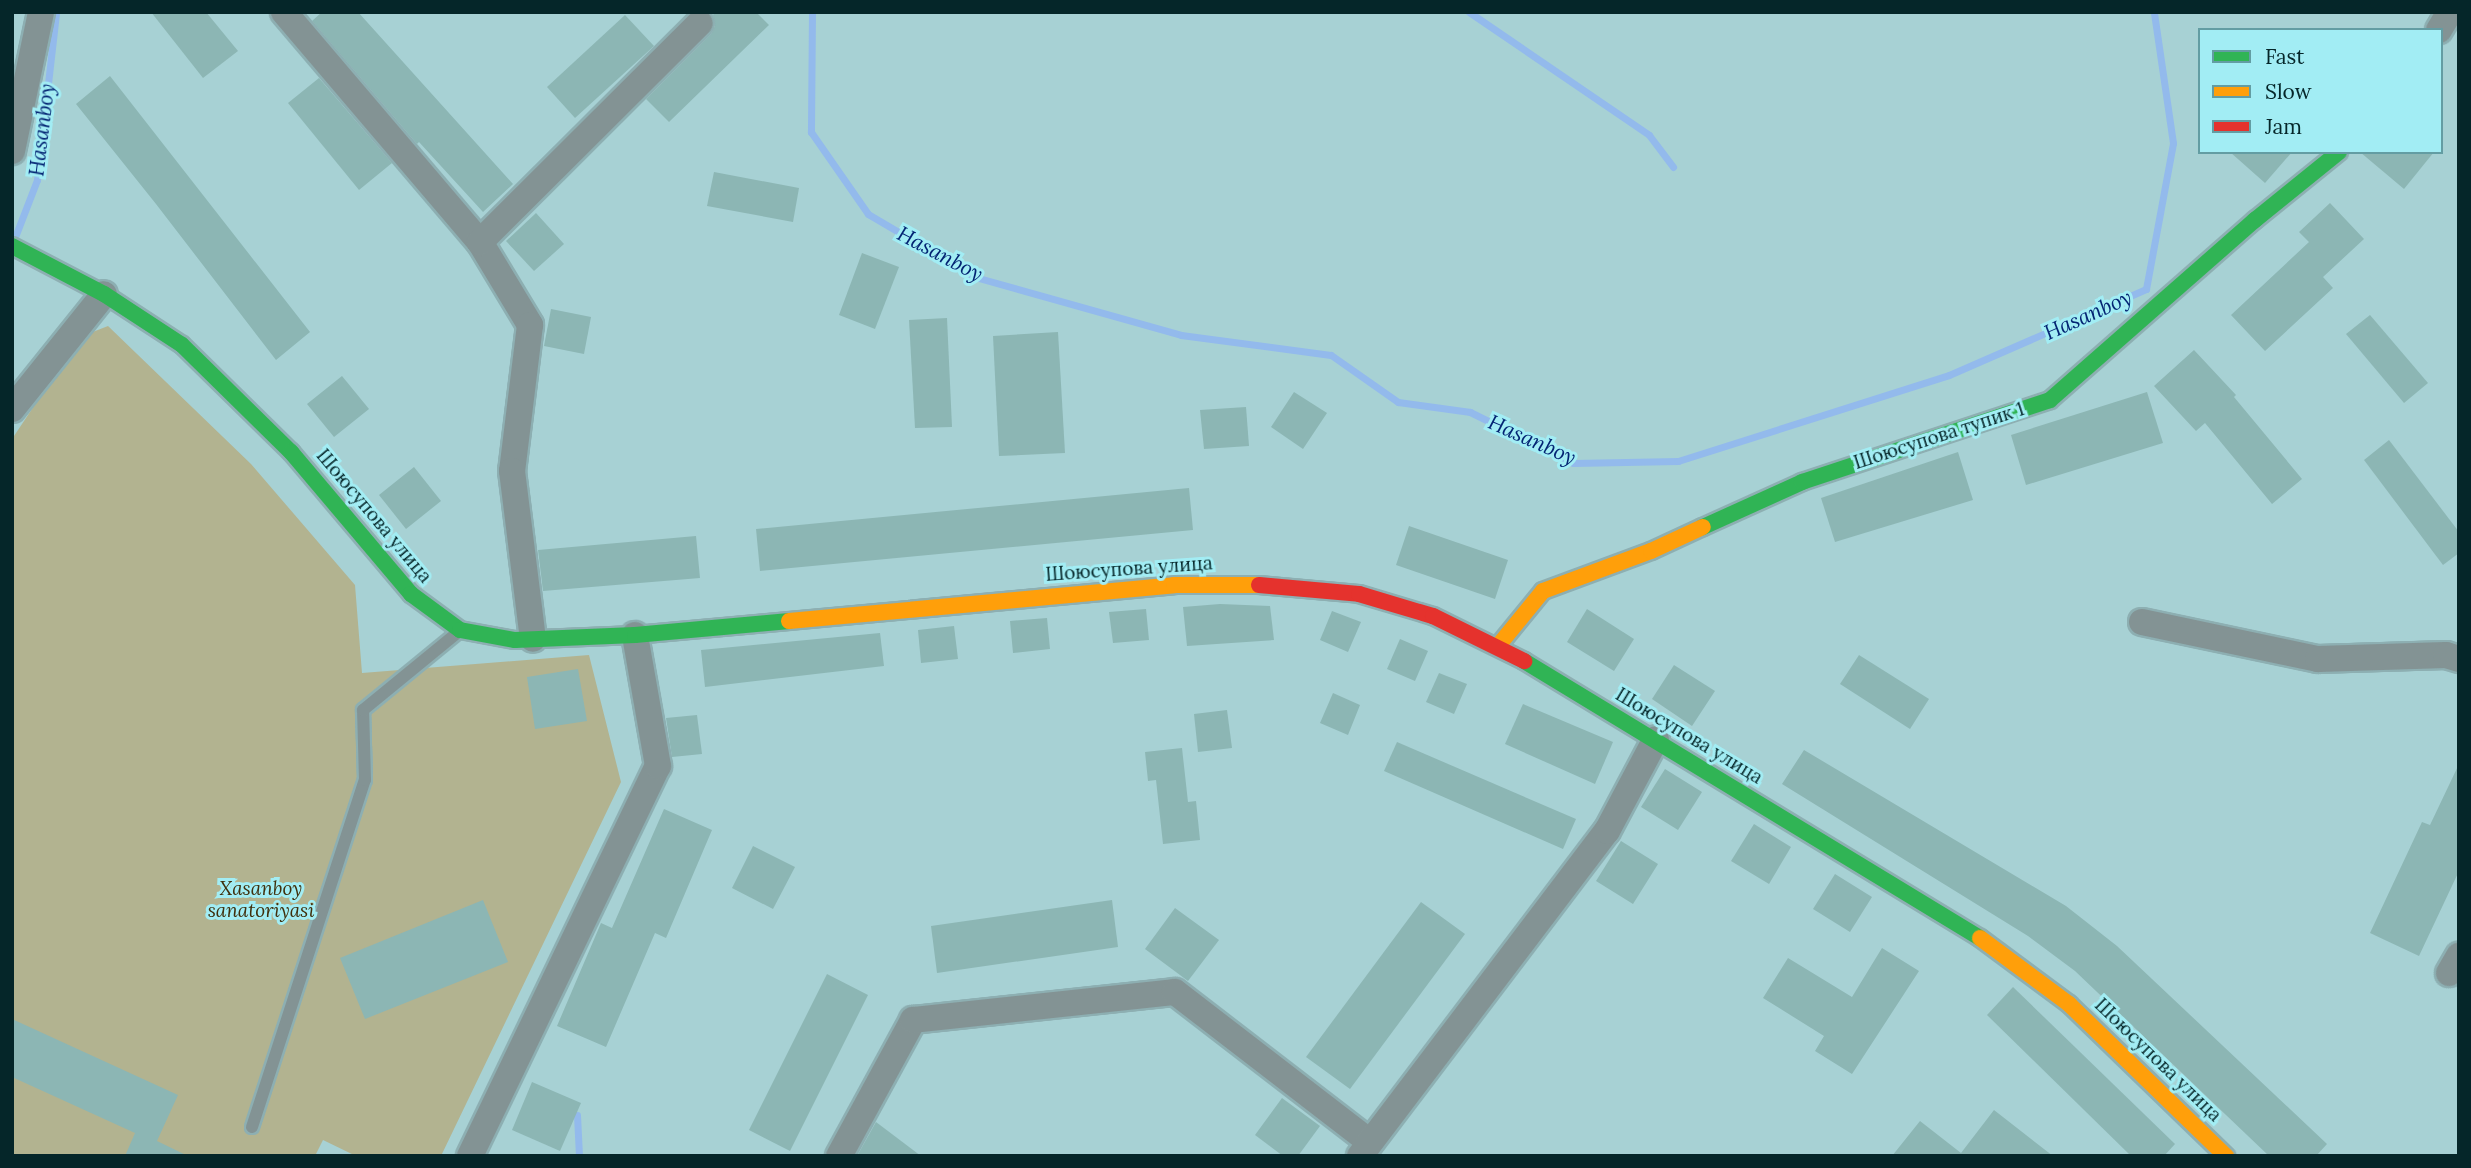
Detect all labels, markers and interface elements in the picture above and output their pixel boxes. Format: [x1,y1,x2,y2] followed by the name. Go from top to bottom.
[2198,28,2443,154] legend
[2265,43,2304,70] text: Fast
[2265,78,2312,105] text: Slow
[24,82,60,178] water label: Hasanboy
[2265,113,2302,140] text: Jam
[893,221,987,287] water label: Hasanboy
[2040,285,2136,345] water label: Hasanboy
[1851,398,2027,474] street label: Шоюсупова тупик 1
[1484,410,1580,470] water label: Hasanboy
[311,445,437,587] street label: Шоюсупова улица
[1045,552,1213,586] street label: Шоюсупова улица
[1611,683,1767,789] street label: Шоюсупова улица
[208,878,314,922] park label: Xasanboy sanatoriyasi
[2090,994,2226,1126] street label: Шоюсупова улица

